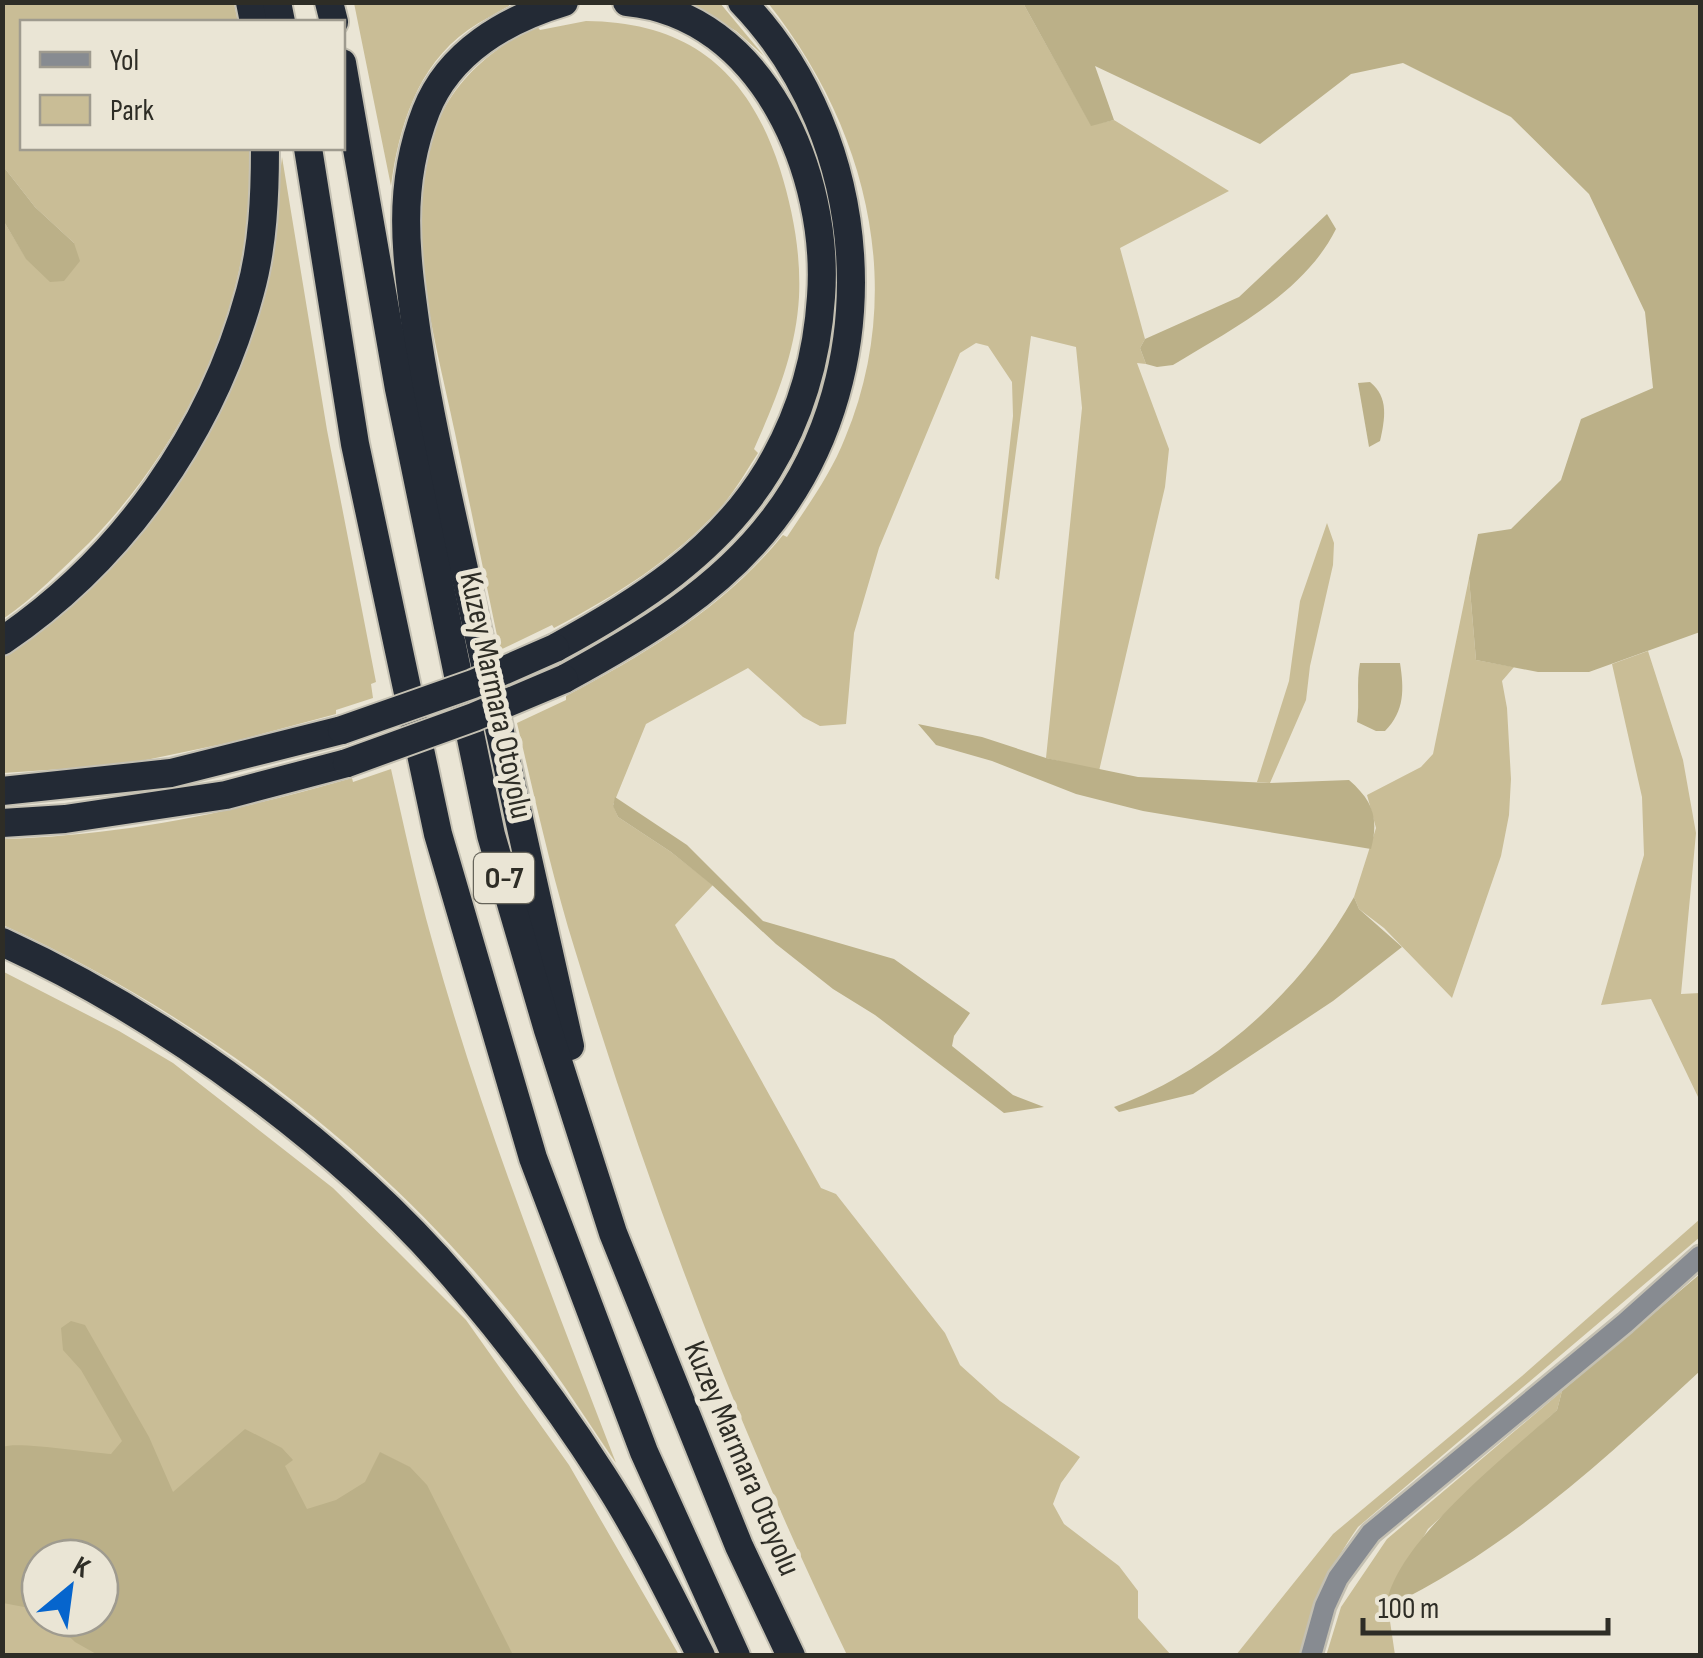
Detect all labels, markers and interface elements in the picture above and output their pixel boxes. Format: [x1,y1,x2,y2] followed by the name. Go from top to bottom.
[20,20,345,150] legend
[110,43,139,79] text: Yol
[110,93,154,129] text: Park
[450,568,541,822] street label: Kuzey Marmara Otoyolu
[474,853,534,903] road number: O-7
[675,1335,809,1582] street label: Kuzey Marmara Otoyolu
[20,1538,120,1638] north arrow
[67,1550,96,1585] text: K
[1363,1573,1608,1635] scale bar
[1378,1591,1439,1627] text: 100 m

